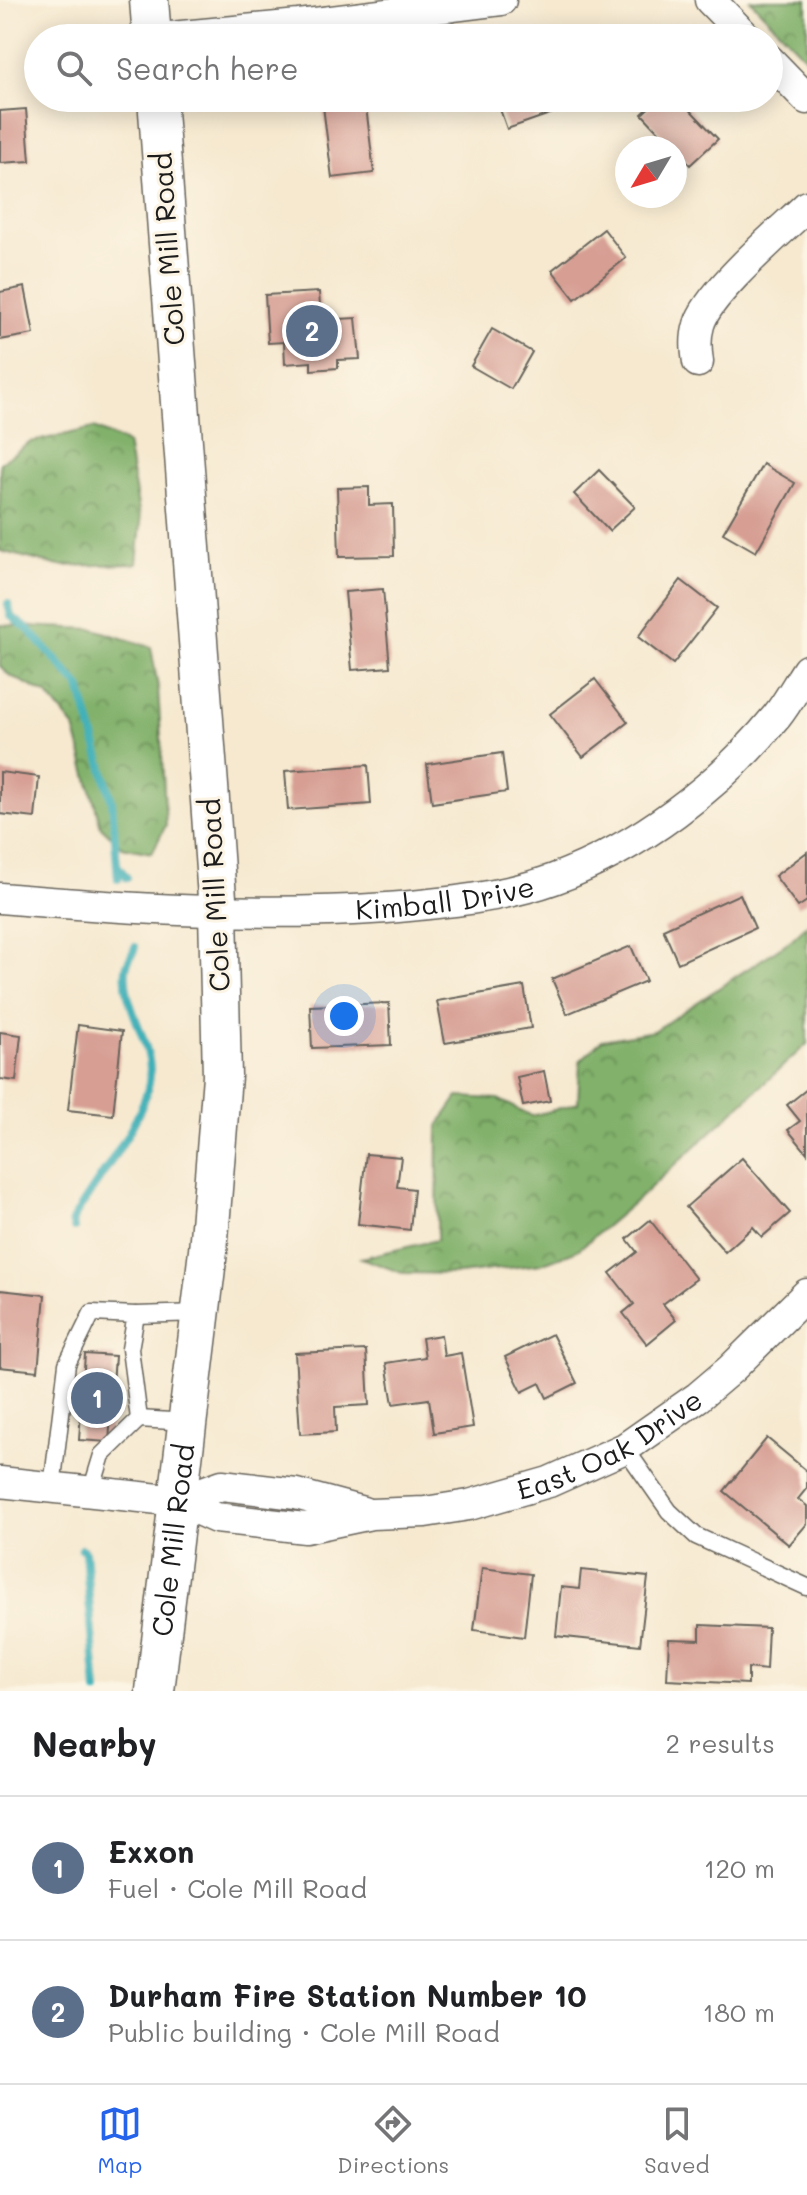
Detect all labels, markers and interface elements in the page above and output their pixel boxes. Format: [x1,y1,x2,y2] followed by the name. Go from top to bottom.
[24,24,783,112] search box
[52,46,96,90] icon: search
[116,48,299,88] text: Search here
[615,136,687,208] north arrow
[142,151,192,347] street label: Cole Mill Road
[286,301,338,361] pin: 2
[191,797,237,993] street label: Cole Mill Road
[354,867,538,927] street label: Kimball Drive
[324,996,364,1036] your location
[71,1368,123,1428] pin: 1
[513,1381,709,1507] street label: East Oak Drive
[143,1442,202,1638] street label: Cole Mill Road
[32,1721,157,1766] text: Nearby
[666,1726,775,1760] text: 2 results
[108,1831,194,1871] text: Exxon
[52,1851,64,1885] text: 1
[704,1851,775,1885] text: 120 m
[108,1871,367,1905] text: Fuel · Cole Mill Road
[108,1975,586,2015] text: Durham Fire Station Number 10
[51,1995,65,2029] text: 2
[703,1995,775,2029] text: 180 m
[108,2015,500,2049] text: Public building · Cole Mill Road
[98,2102,142,2179] tab: Map
[337,2102,449,2179] tab: Directions
[644,2102,709,2179] tab: Saved

